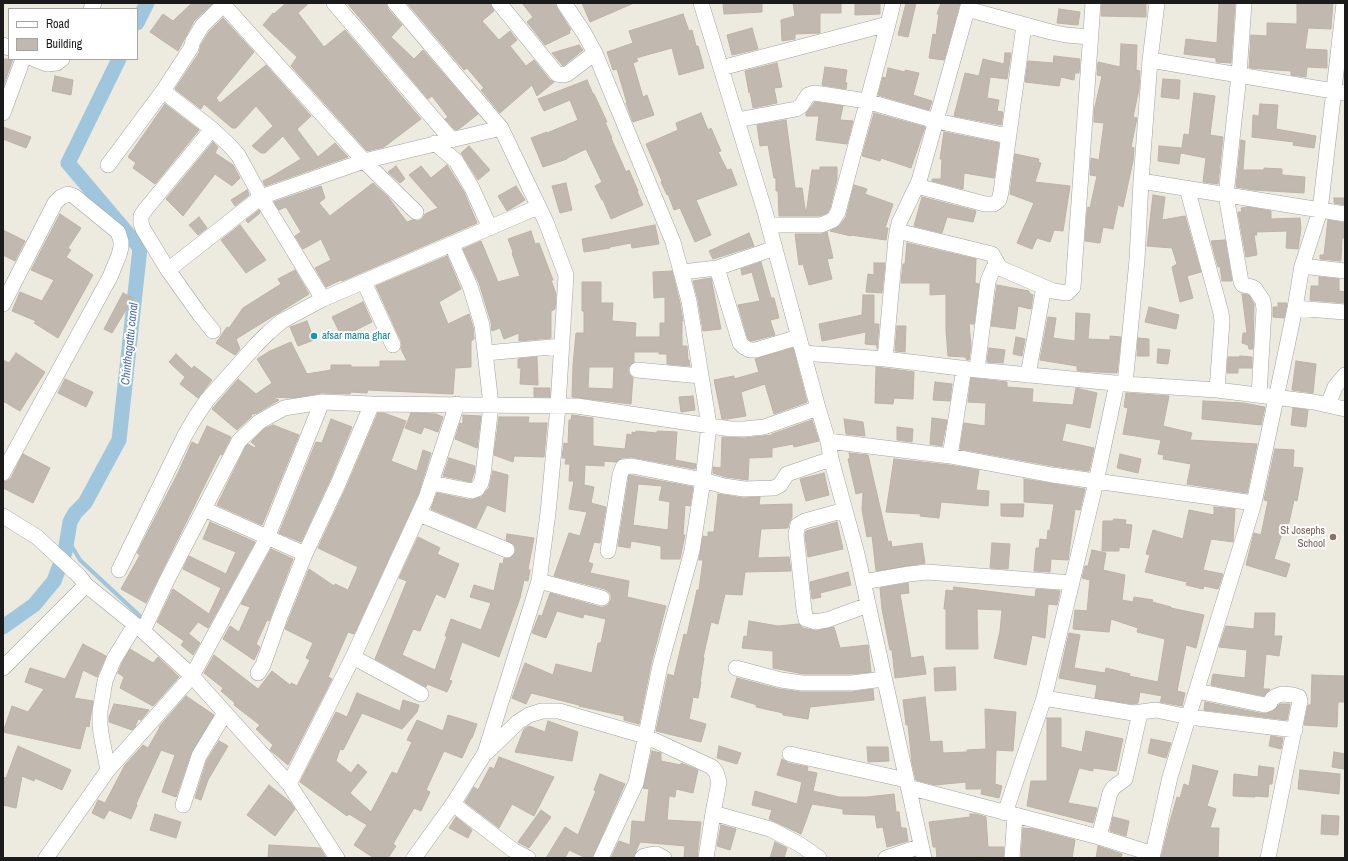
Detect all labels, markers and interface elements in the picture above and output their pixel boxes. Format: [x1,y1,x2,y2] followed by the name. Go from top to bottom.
[8,8,138,60] legend
[46,16,70,32] text: Road
[46,36,82,52] text: Building
[119,302,141,386] water label: Chinthagattu canal
[322,329,390,343] place label: afsar mama ghar
[309,331,319,341] marker: afsar mama ghar
[1280,524,1325,550] place label: St Josephs School
[1328,532,1338,542] marker: St Josephs School

